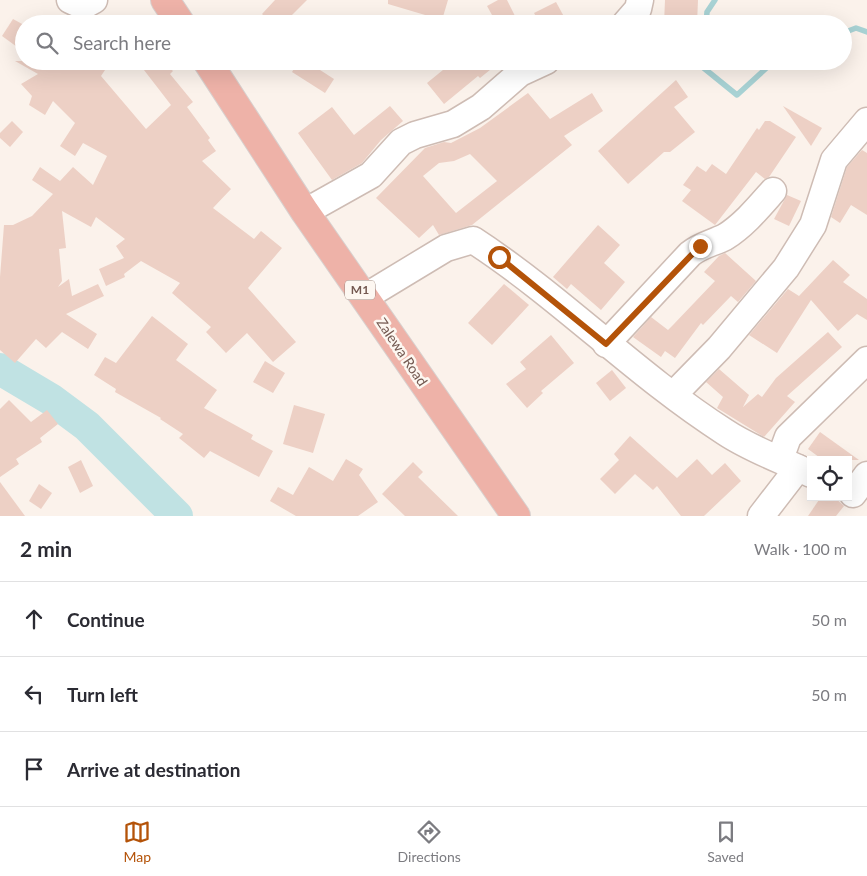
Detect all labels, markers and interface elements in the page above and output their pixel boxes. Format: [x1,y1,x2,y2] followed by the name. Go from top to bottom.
[15,15,852,70] search box
[33,29,61,57] icon: search
[73,31,171,54] text: Search here
[689,235,712,258] route end
[488,246,511,269] route start
[345,280,375,300] road number: M1
[373,314,431,389] street label: Zalewa Road
[807,456,852,501] map controls
[807,456,852,501] button: locate
[20,536,72,561] text: 2 min
[754,539,847,558] text: Walk · 100 m
[20,605,48,633] icon: ahead
[67,608,145,631] text: Continue
[811,610,847,629] text: 50 m
[20,680,48,708] icon: left
[67,683,138,706] text: Turn left
[811,685,847,704] text: 50 m
[20,755,48,783] icon: arrive
[67,758,240,781] text: Arrive at destination
[123,818,151,865] tab: Map
[398,818,461,865] tab: Directions
[707,818,744,865] tab: Saved

